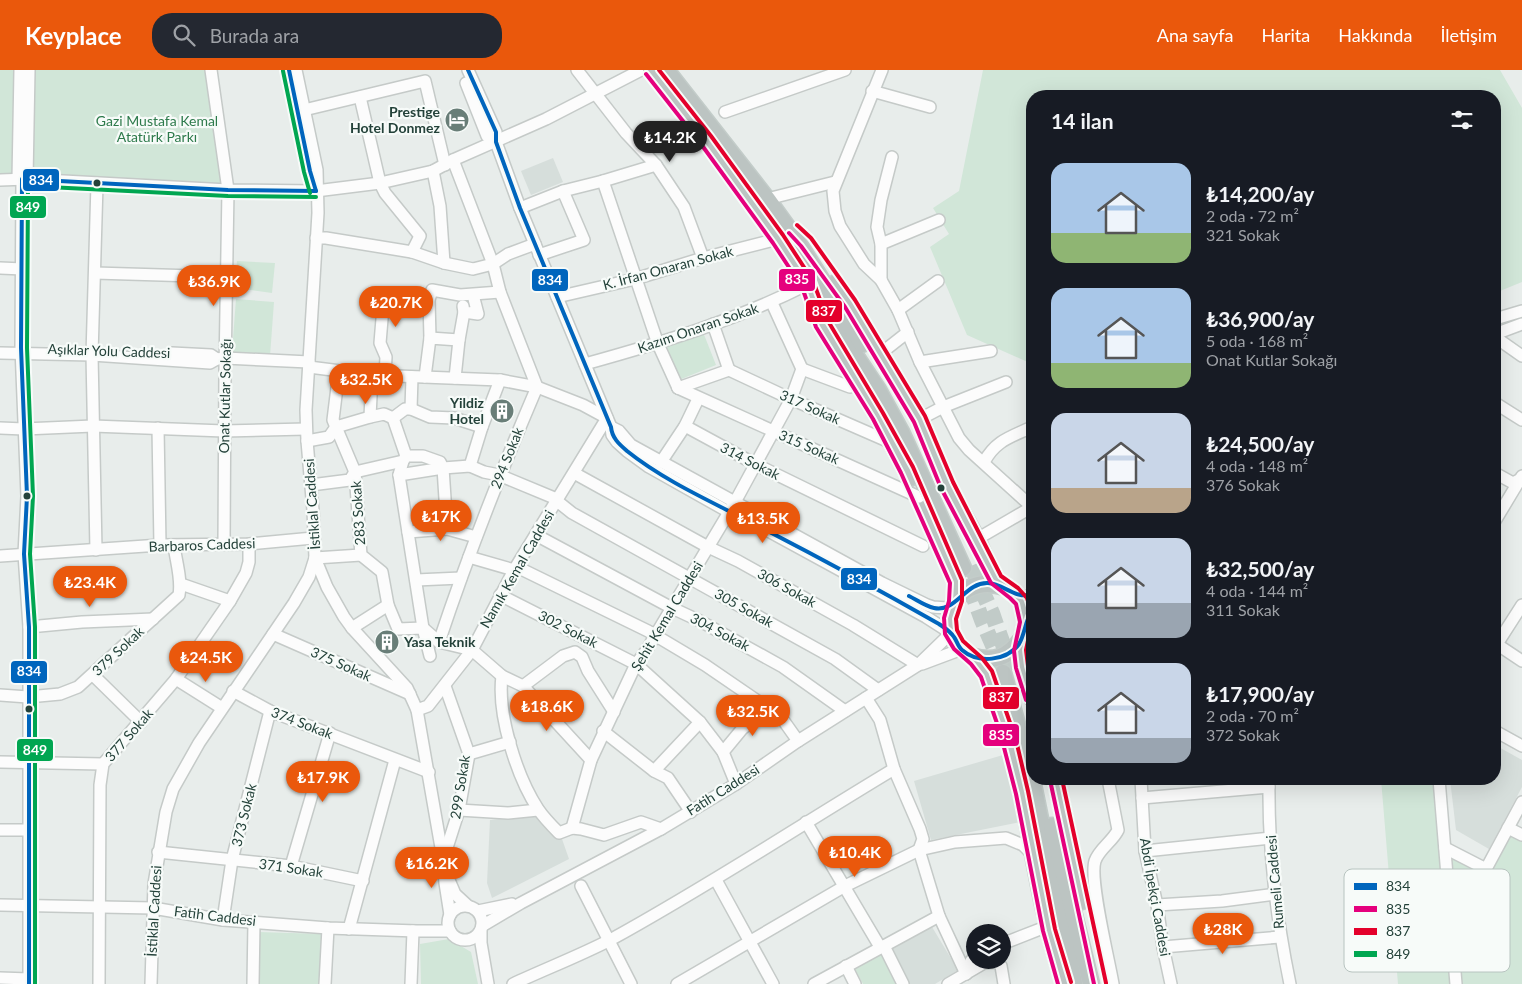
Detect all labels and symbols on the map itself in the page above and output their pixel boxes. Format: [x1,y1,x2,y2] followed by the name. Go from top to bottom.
[350,103,441,136] place label: Prestige Hotel Donmez
[444,107,470,133] hotel icon: Prestige Hotel Donmez
[96,112,218,145] park label: Gazi Mustafa Kemal Atatürk Parkı
[629,121,711,163] pin: ₺14.2K
[22,168,60,192] line badge: 834
[29,171,53,188] text: 834
[92,178,102,188] unlabelled marker
[9,195,47,219] line badge: 849
[16,198,40,215] text: 849
[601,242,736,293] street label: K. İrfan Onaran Sokak
[173,264,255,307] pin: ₺36.9K
[531,268,569,292] line badge: 834
[778,268,816,292] line badge: 835
[785,270,809,287] text: 835
[538,271,562,288] text: 834
[355,286,437,328] pin: ₺20.7K
[635,299,761,356] street label: Kazım Onaran Sokak
[805,299,843,323] line badge: 837
[812,302,836,319] text: 837
[215,338,234,454] street label: Onat Kutlar Sokağı
[47,340,171,361] street label: Aşıklar Yolu Caddesi
[325,362,407,405] pin: ₺32.5K
[777,386,844,428] street label: 317 Sokak
[449,394,485,427] place label: Yildiz Hotel
[489,398,515,424] building icon: Yildiz Hotel
[487,424,527,491] street label: 294 Sokak
[776,426,843,468] street label: 315 Sokak
[718,438,784,483] street label: 314 Sokak
[300,458,323,550] street label: İstiklal Caddesi
[347,479,368,546] street label: 283 Sokak
[936,483,946,493] unlabelled marker
[22,491,32,501] unlabelled marker
[411,500,471,542] pin: ₺17K
[722,502,804,544] pin: ₺13.5K
[476,507,557,631] street label: Namık Kemal Caddesi
[148,534,256,555] street label: Barbaros Caddesi
[627,558,706,674] street label: Şehit Kemal Caddesi
[755,564,820,611] street label: 306 Sokak
[49,566,131,608] pin: ₺23.4K
[840,567,878,591] line badge: 834
[847,570,871,587] text: 834
[712,584,777,631] street label: 305 Sokak
[536,606,602,651] street label: 302 Sokak
[688,609,754,655] street label: 304 Sokak
[88,622,148,679] street label: 379 Sokak
[374,629,400,655] building icon: Yasa Teknik
[403,633,476,650] place label: Yasa Teknik
[165,640,247,683] pin: ₺24.5K
[308,643,375,685] street label: 375 Sokak
[10,660,48,684] line badge: 834
[17,662,41,679] text: 834
[982,686,1020,710] line badge: 837
[989,688,1013,705] text: 837
[506,690,588,732] pin: ₺18.6K
[712,694,794,737] pin: ₺32.5K
[269,703,336,742] street label: 374 Sokak
[24,704,34,714] unlabelled marker
[101,704,157,765] street label: 377 Sokak
[982,723,1020,747] line badge: 835
[989,726,1013,743] text: 835
[16,738,54,762] line badge: 849
[23,741,47,758] text: 849
[446,753,473,820] street label: 299 Sokak
[282,760,364,803] pin: ₺17.9K
[683,760,762,819] street label: Fatih Caddesi
[227,781,260,848] street label: 373 Sokak
[1262,834,1287,930] street label: Rumeli Caddesi
[814,836,896,878] pin: ₺10.4K
[1137,836,1174,958] street label: Abdi İpekçi Caddesi
[391,846,473,889] pin: ₺16.2K
[258,855,325,881] street label: 371 Sokak
[143,865,164,957] street label: İstiklal Caddesi
[1344,869,1510,972] legend
[1386,877,1410,894] text: 834
[1386,900,1410,917] text: 835
[173,902,257,929] street label: Fatih Caddesi
[1193,912,1253,955] pin: ₺28K
[1386,922,1410,939] text: 837
[1386,945,1410,962] text: 849

